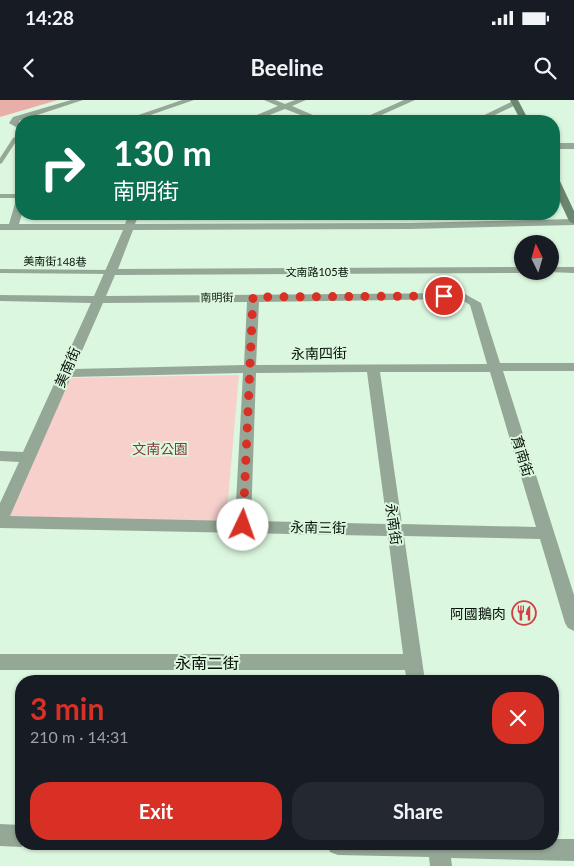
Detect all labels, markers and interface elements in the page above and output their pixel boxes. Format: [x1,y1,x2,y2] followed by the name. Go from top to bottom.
[25,6,74,29] text: 14:28
[15,54,43,82] icon: back
[250,54,324,81] text: Beeline
[531,54,559,82] icon: search
[113,131,212,173] text: 130 m
[30,135,95,200] icon: right
[113,177,179,204] text: 南明街
[514,235,559,280] north arrow
[514,235,559,280] map controls
[23,254,87,268] street label: 美南街148巷
[285,265,349,278] street label: 文南路105巷
[423,275,465,317] pin
[430,282,458,310] icon: arrive
[200,290,234,304] street label: 南明街
[51,344,83,390] street label: 美南街
[291,344,347,362] street label: 永南四街
[509,433,537,479] street label: 育南街
[132,440,188,457] park label: 文南公園
[216,498,268,550] position arrow
[383,502,405,546] street label: 永南街
[290,518,346,536] street label: 永南三街
[511,600,537,626] restaurant icon: 阿國鵝肉
[450,605,506,622] place label: 阿國鵝肉
[175,653,239,672] street label: 永南二街
[30,690,104,726] text: 3 min
[492,692,544,744] button: close
[30,727,129,746] text: 210 m · 14:31
[30,782,282,840] button: Exit
[292,782,544,840] button: Share

